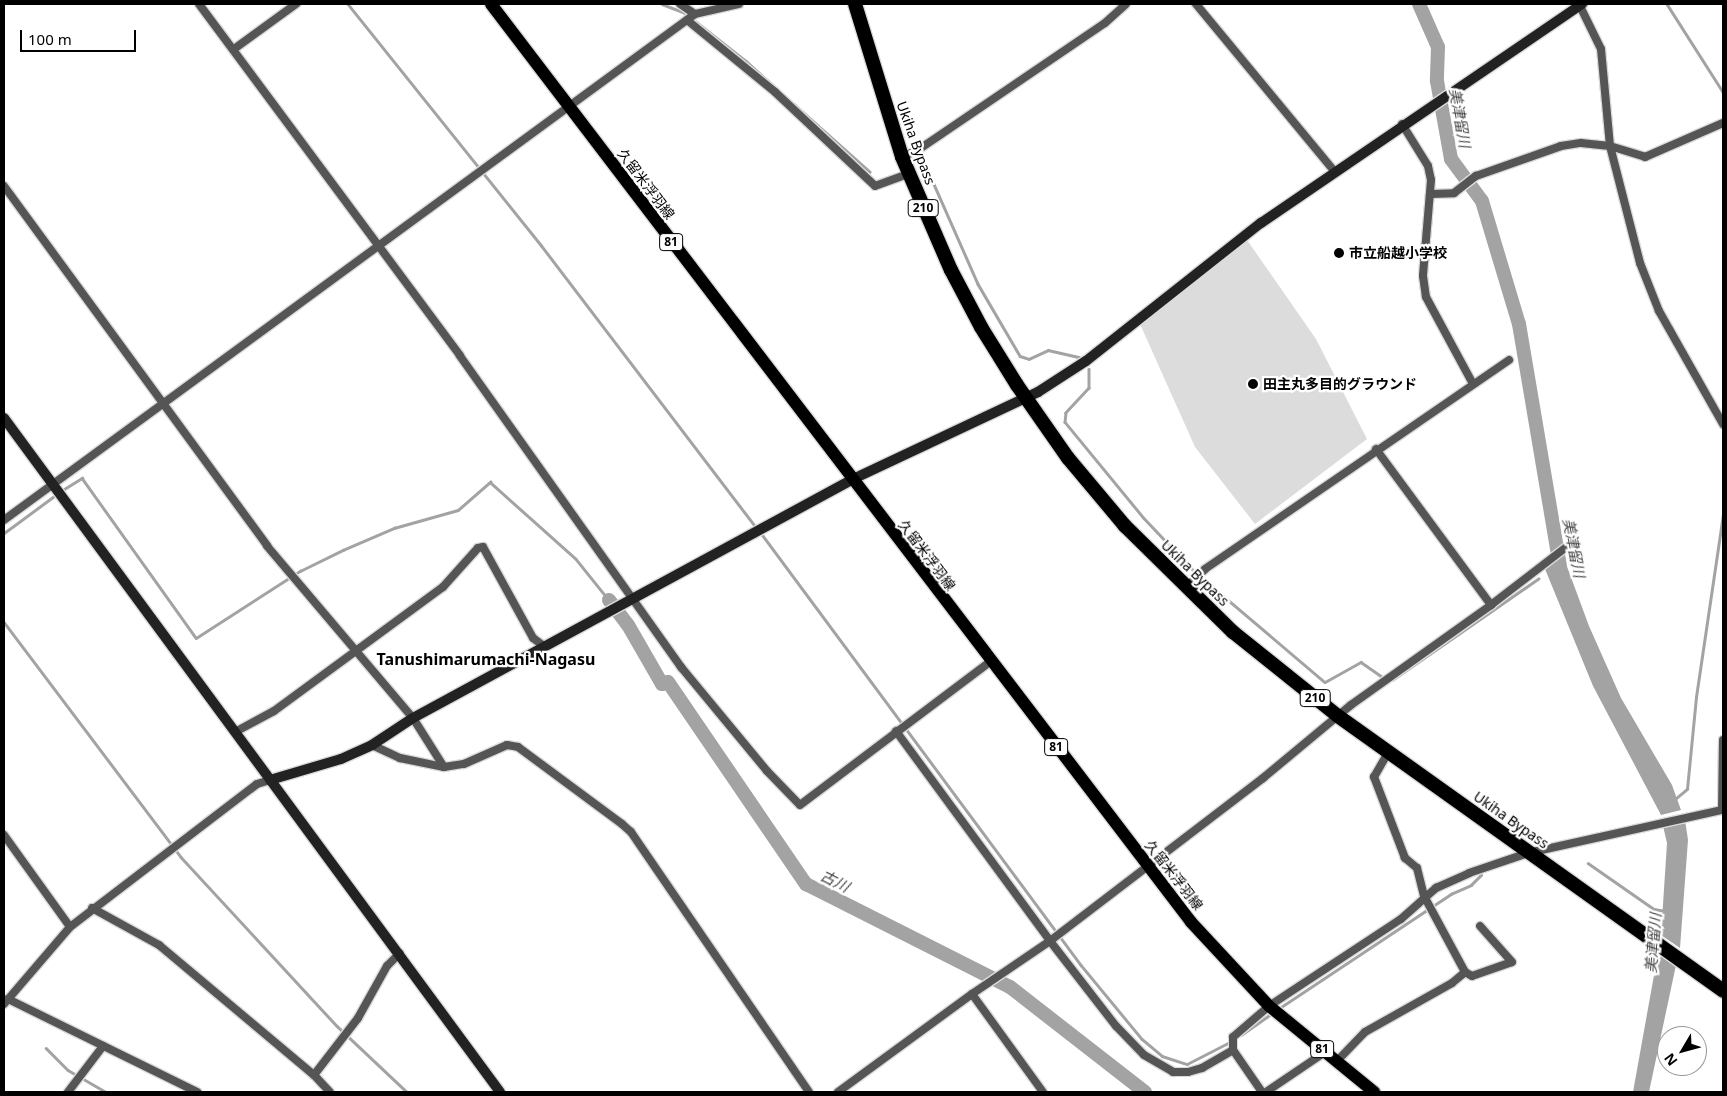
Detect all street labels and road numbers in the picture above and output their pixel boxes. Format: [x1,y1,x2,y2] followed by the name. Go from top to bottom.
[893,99,939,187] street label: Ukiha Bypass
[614,145,678,223] street label: 久留米浮羽線
[907,198,939,218] road number: 210
[658,232,684,252] road number: 81
[895,516,959,594] street label: 久留米浮羽線
[1158,537,1232,609] street label: Ukiha Bypass
[1299,688,1331,708] road number: 210
[1044,738,1068,756] road number: 81
[1470,788,1552,852] street label: Ukiha Bypass
[1142,837,1206,913] street label: 久留米浮羽線
[1310,1040,1334,1058] road number: 81

